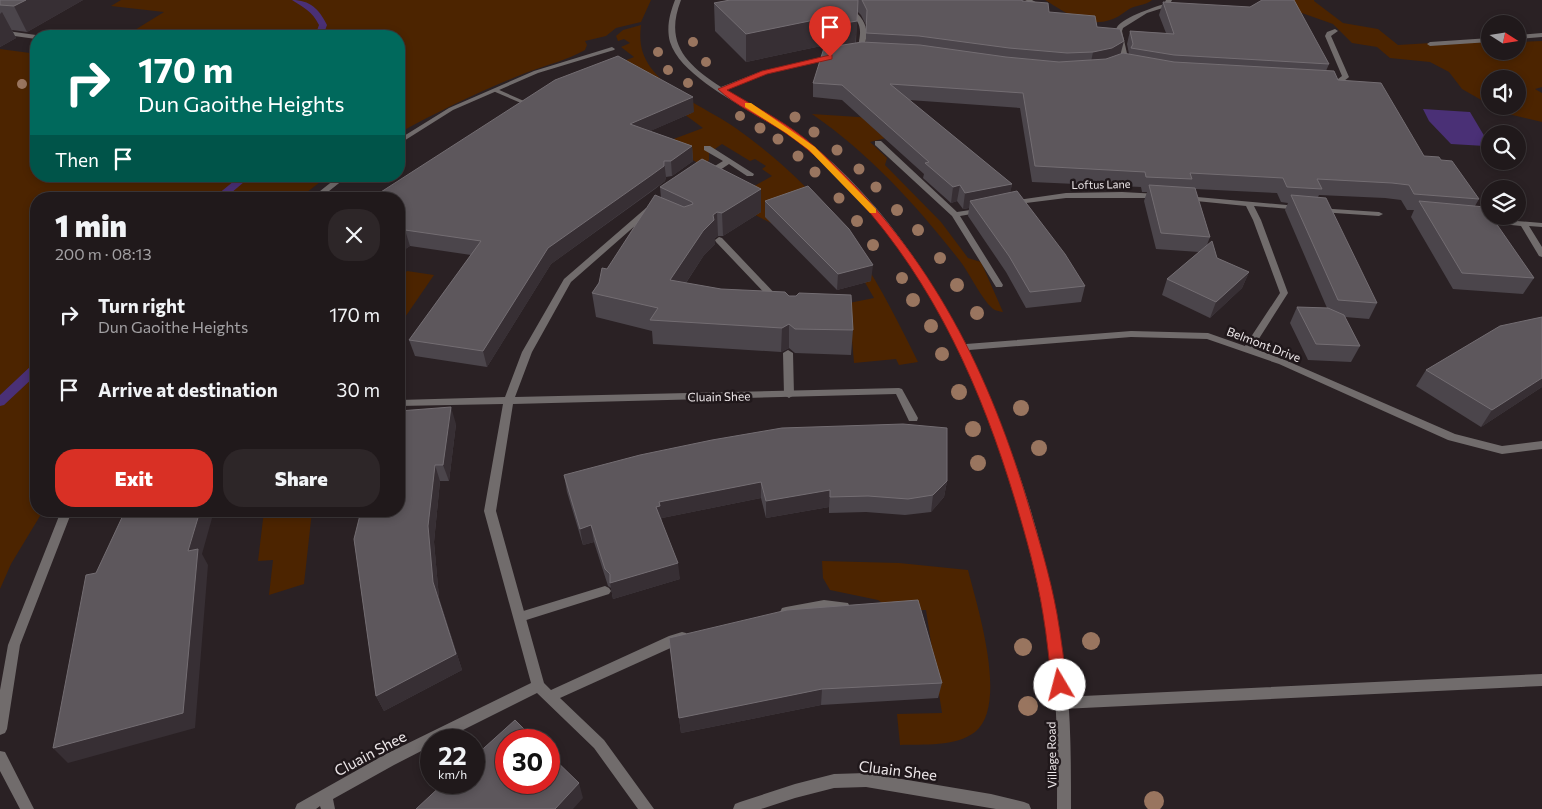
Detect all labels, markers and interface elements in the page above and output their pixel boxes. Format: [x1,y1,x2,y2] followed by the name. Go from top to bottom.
[809,6,851,57] pin
[816,13,844,41] icon: arrive
[1481,15,1526,60] north arrow
[1481,15,1526,225] map controls
[138,47,233,90] text: 170 m
[55,50,120,115] icon: right
[1481,70,1526,115] button: sound
[138,90,345,117] text: Dun Gaoithe Heights
[1481,125,1526,170] button: search
[109,145,137,173] icon: arrive
[55,148,99,171] text: Then
[1071,177,1131,191] street label: Loftus Lane
[1481,180,1526,225] button: layers
[55,206,127,243] text: 1 min
[328,209,380,261] button: close
[55,244,152,263] text: 200 m · 08:13
[98,294,185,317] text: Turn right
[55,301,83,329] icon: right
[329,303,380,326] text: 170 m
[98,317,248,336] text: Dun Gaoithe Heights
[1225,324,1303,364] street label: Belmont Drive
[55,376,83,404] icon: arrive
[98,378,278,401] text: Arrive at destination
[337,378,380,401] text: 30 m
[687,388,751,404] street label: Cluain Shee
[55,449,213,507] button: Exit
[223,449,380,507] button: Share
[1033,658,1085,710] position arrow
[1043,721,1059,788] street label: Village Road
[331,727,409,779] street label: Cluain Shee
[495,729,560,794] speed limit sign: 30
[438,740,467,770] text: 22
[858,756,938,784] street label: Cluain Shee
[438,767,467,781] text: km/h

